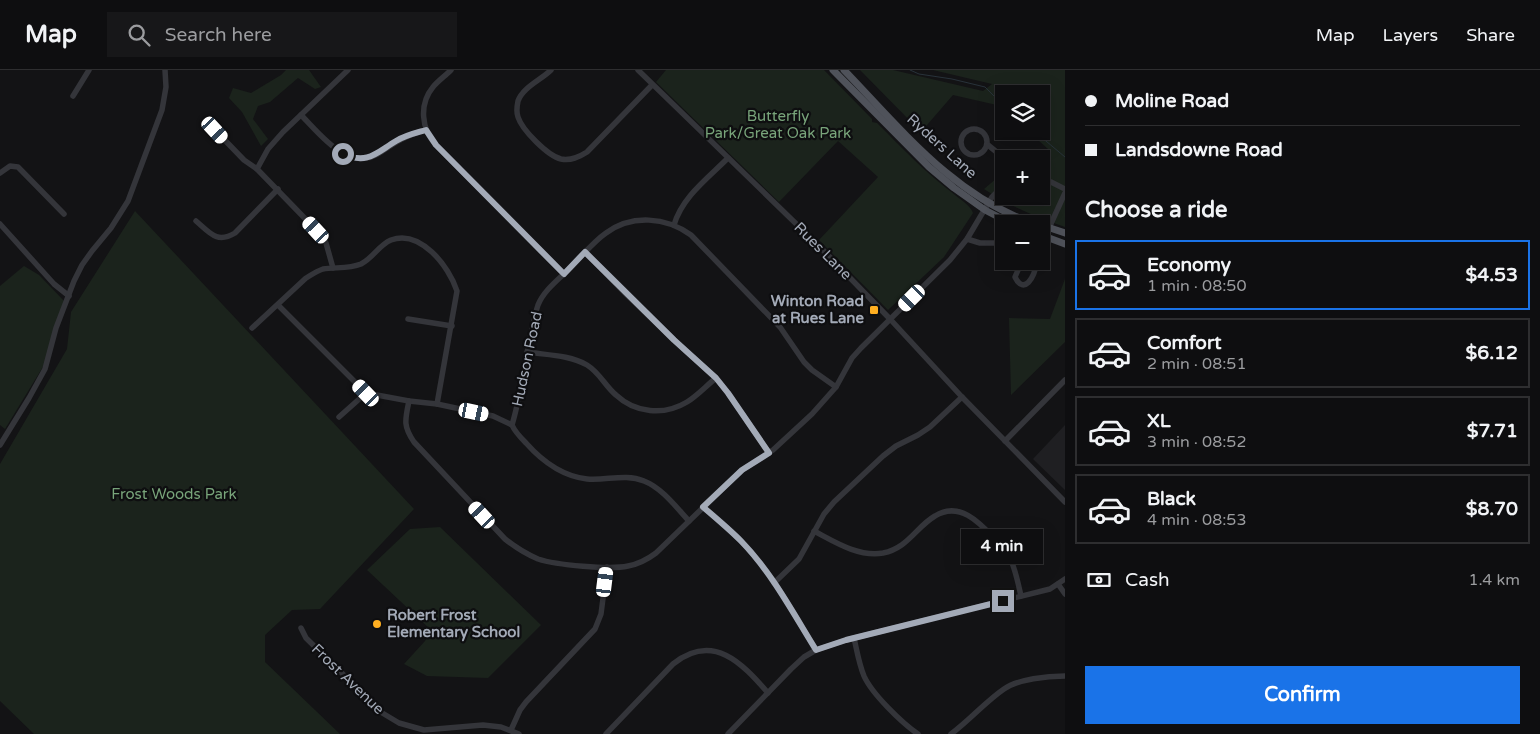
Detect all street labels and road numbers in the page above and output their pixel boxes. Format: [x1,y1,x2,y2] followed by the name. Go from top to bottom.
[903,110,981,182] street label: Ryders Lane
[790,218,856,284] street label: Rues Lane
[508,310,546,408] street label: Hudson Road
[308,640,388,718] street label: Frost Avenue

